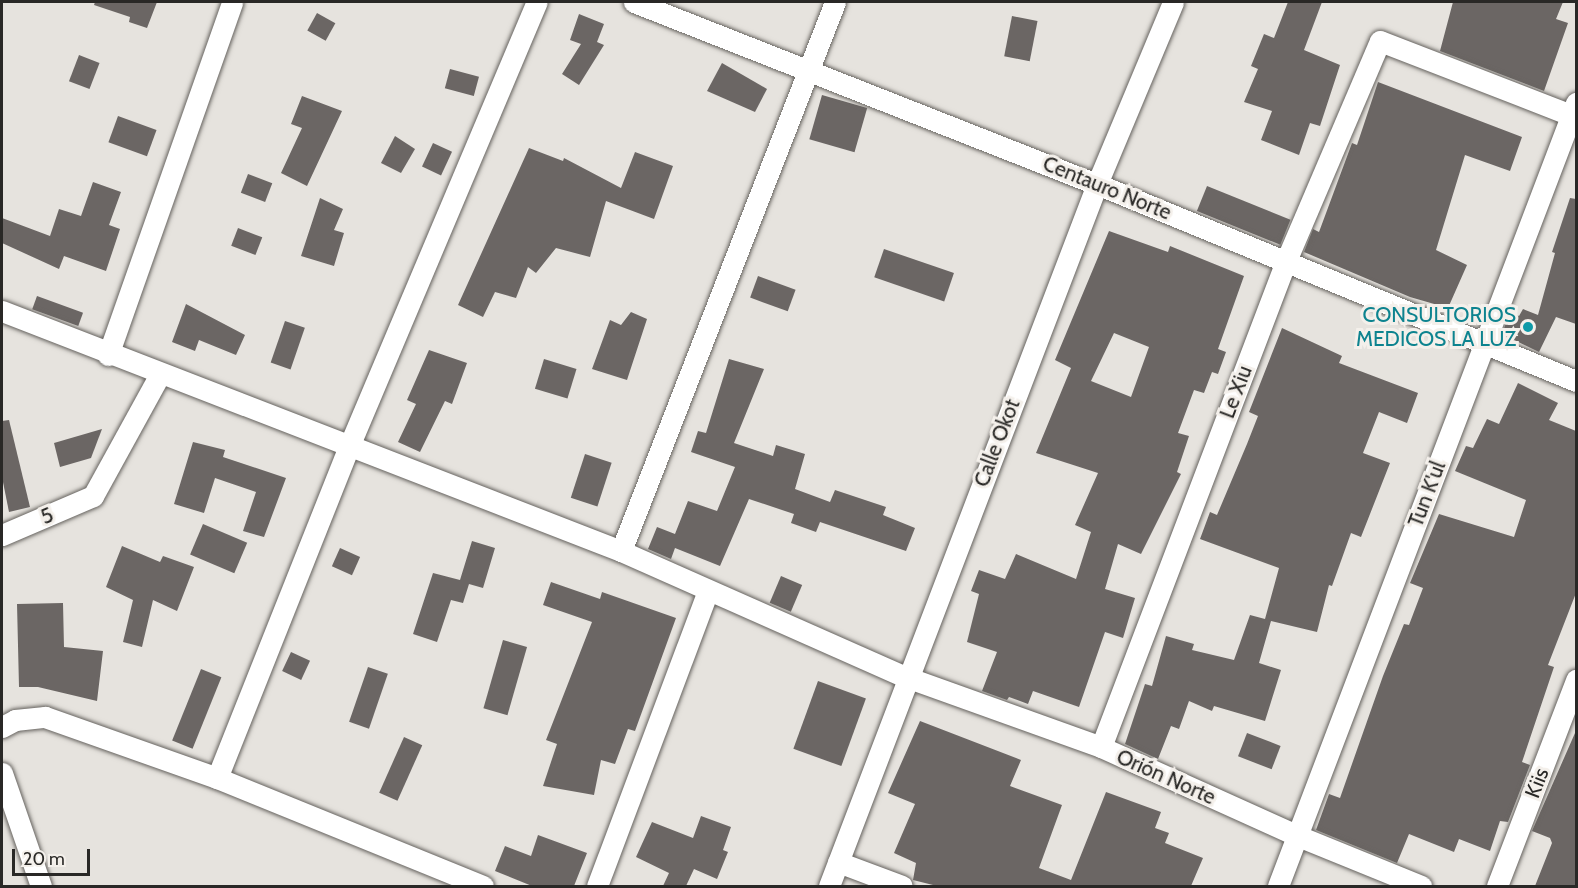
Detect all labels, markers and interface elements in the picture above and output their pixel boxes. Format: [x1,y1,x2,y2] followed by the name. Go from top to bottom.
[1039,151,1175,225] street label: Centauro Norte
[1356,302,1516,352] place label: CONSULTORIOS MEDICOS LA LUZ
[1521,320,1535,334] marker: CONSULTORIOS MEDICOS LA LUZ
[1215,362,1257,422] street label: Le Xiu
[969,396,1025,490] street label: Calle Okot
[1403,458,1451,530] street label: Tun K'ul
[37,502,57,530] street label: 5
[1113,744,1219,810] street label: Orión Norte
[1520,764,1554,802] street label: Kiis
[15,837,93,875] scale bar
[23,848,65,870] text: 20 m

